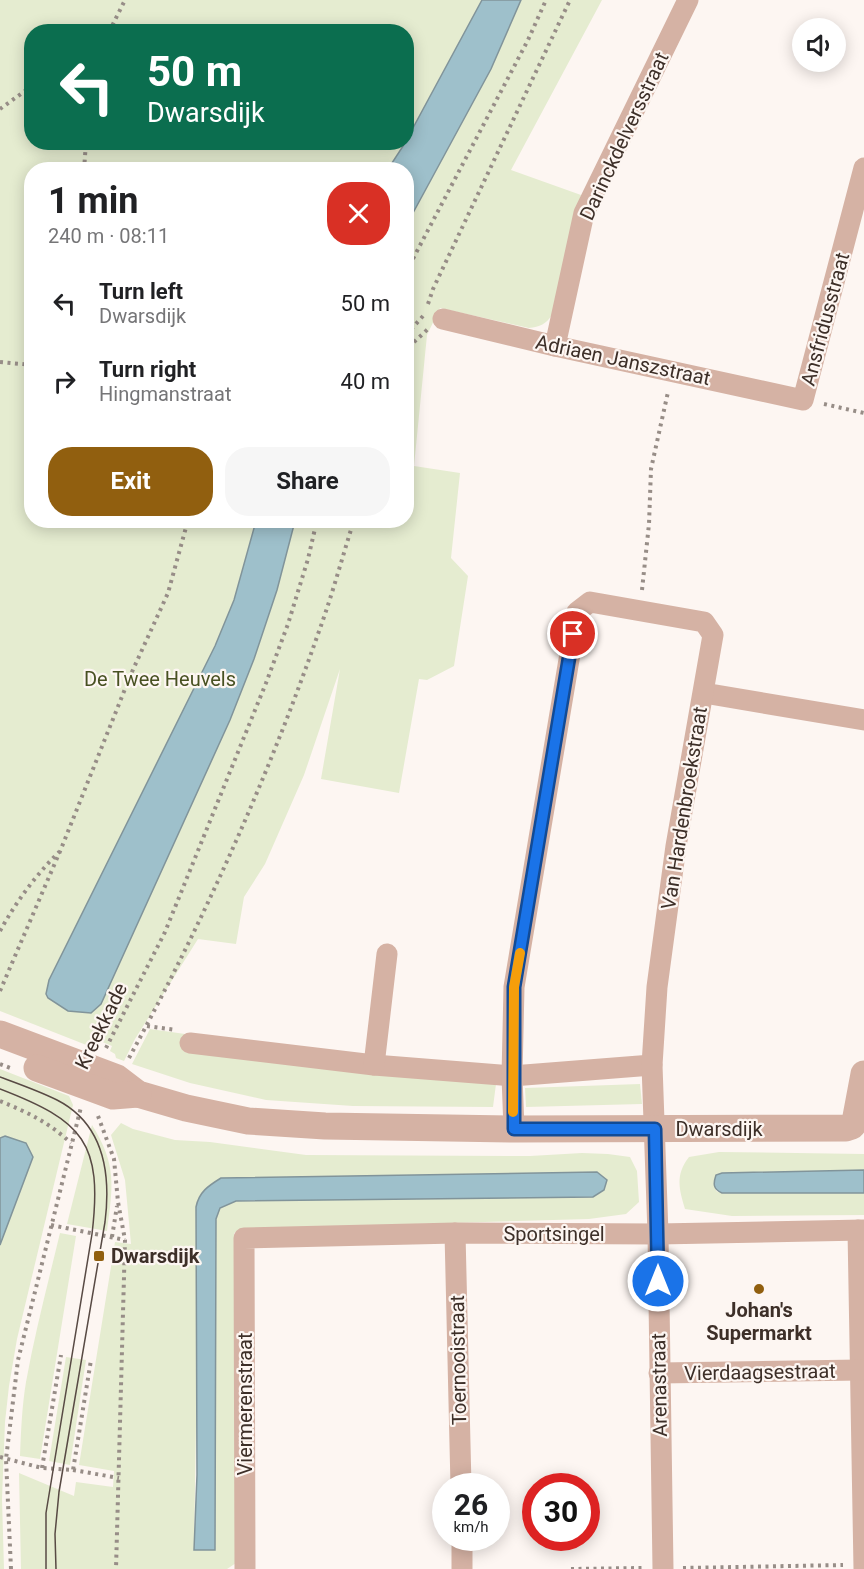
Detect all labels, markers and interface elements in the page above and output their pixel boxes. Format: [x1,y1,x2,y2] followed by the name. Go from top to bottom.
[792,18,846,72] map controls
[792,18,846,72] button: sound
[147,47,242,96] text: 50 m
[48,48,126,126] icon: left
[575,48,673,224] street label: Darinckdelversstraat
[147,97,265,129] text: Dwarsdijk
[48,180,139,222] text: 1 min
[327,182,390,245] button: close
[48,224,169,248] text: 240 m · 08:11
[796,250,854,388] street label: Ansfridusstraat
[99,279,183,304] text: Turn left
[48,287,81,320] icon: left
[341,291,390,316] text: 50 m
[99,304,186,328] text: Dwarsdijk
[533,330,713,390] street label: Adriaen Janszstraat
[99,357,196,382] text: Turn right
[48,365,81,398] icon: right
[341,369,390,394] text: 40 m
[99,382,231,406] text: Hingmanstraat
[48,447,213,516] button: Exit
[225,447,390,516] button: Share
[547,608,598,659] pin
[556,617,589,650] icon: arrive
[84,667,236,691] park label: De Twee Heuvels
[656,705,712,911] street label: Van Hardenbroekstraat
[70,979,132,1073] street label: Kreekkade
[675,1117,763,1141] street label: Dwarsdijk
[503,1222,605,1246] street label: Sportsingel
[111,1244,200,1268] place label: Dwarsdijk
[92,1249,106,1263] marker: Dwarsdijk
[626,1249,690,1313] position arrow
[752,1282,766,1296] marker: Johan's Supermarkt
[445,1295,471,1425] street label: Toernooistraat
[706,1298,812,1345] place label: Johan's Supermarkt
[233,1333,257,1475] street label: Viermerenstraat
[646,1333,672,1437] street label: Arenastraat
[684,1359,836,1385] street label: Vierdaagsestraat
[522,1473,600,1551] speed limit sign: 30
[454,1487,488,1522] text: 26
[453,1518,489,1536] text: km/h

